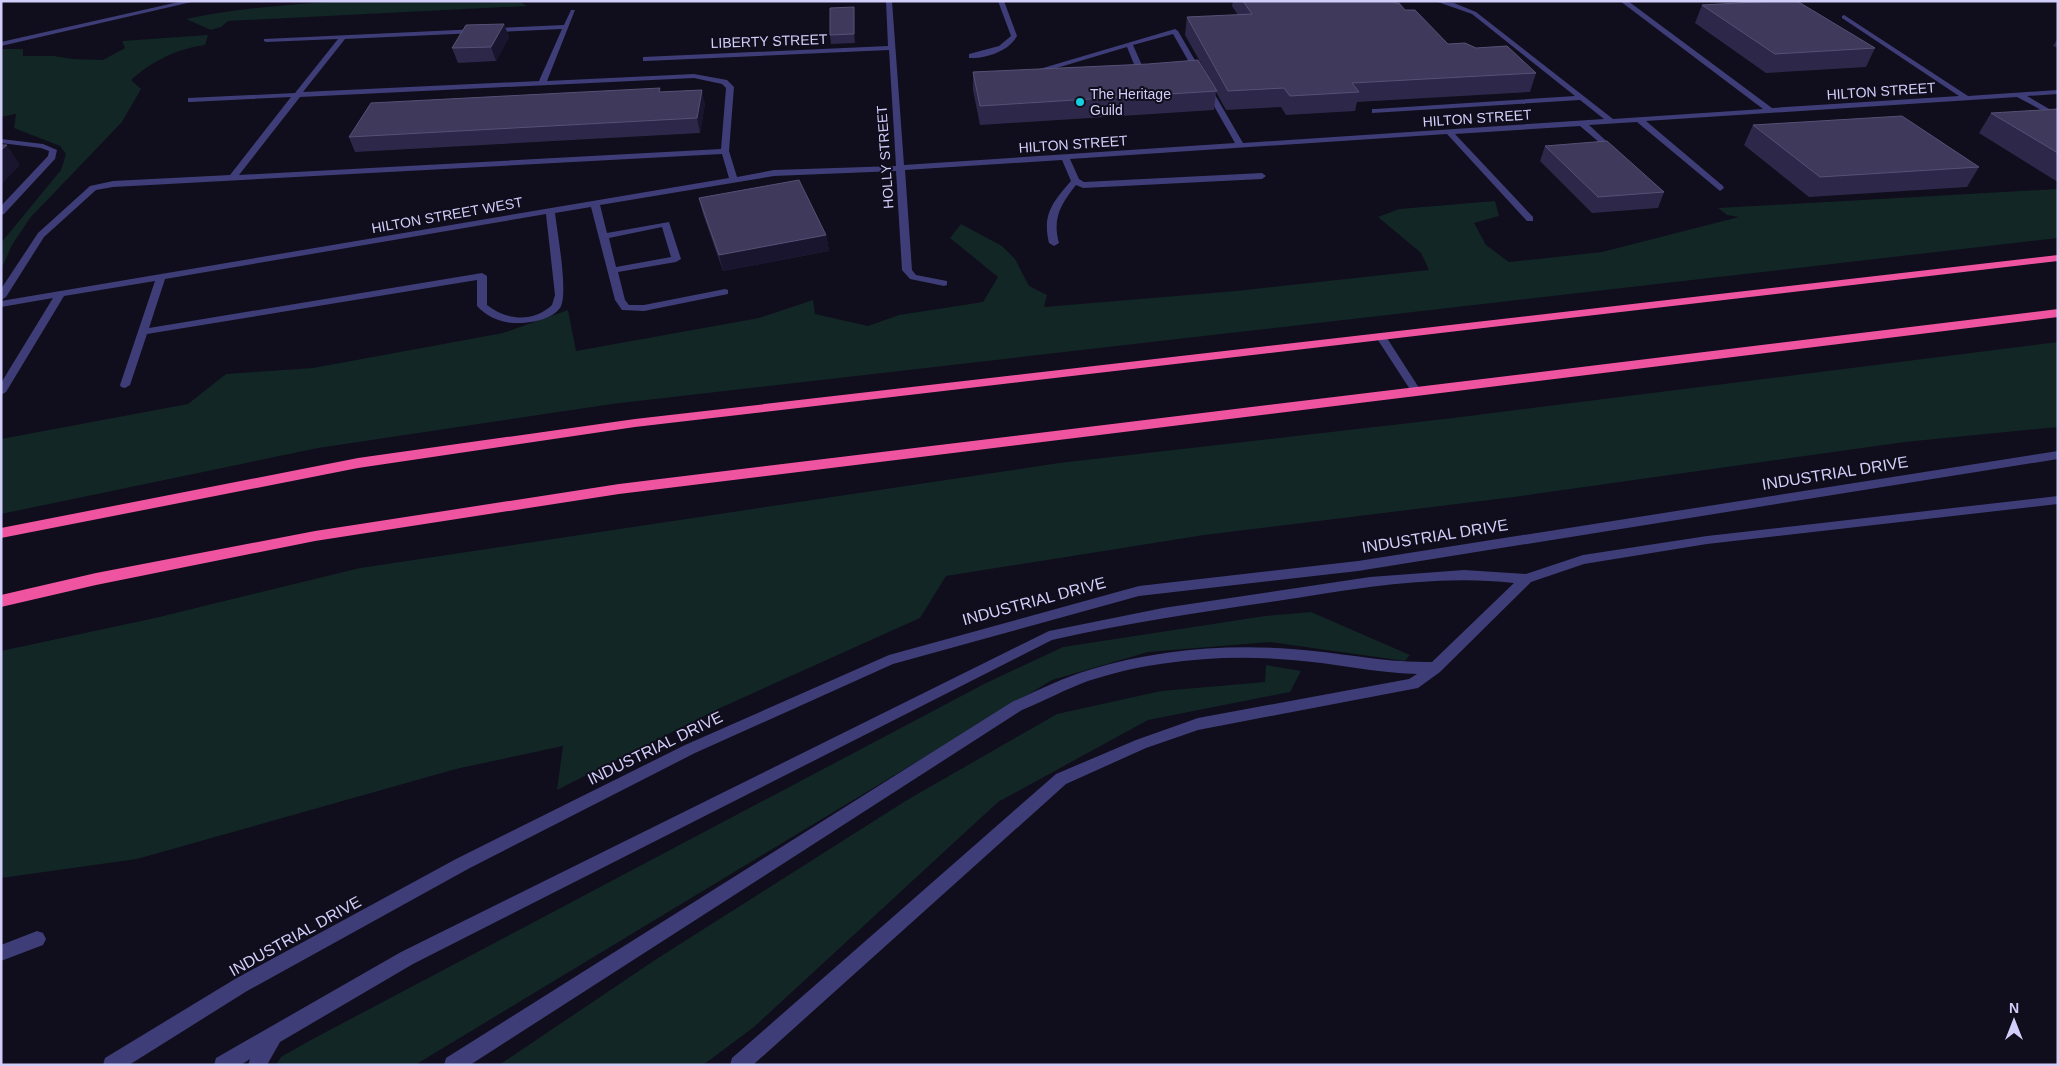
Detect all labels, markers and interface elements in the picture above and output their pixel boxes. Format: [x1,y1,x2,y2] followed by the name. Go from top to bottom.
[710,31,828,51] street label: LIBERTY STREET
[1826,79,1936,103] street label: HILTON STREET
[1090,86,1171,118] place label: The Heritage Guild
[1074,96,1086,108] marker: The Heritage Guild
[873,104,897,209] street label: HOLLY STREET
[1422,106,1532,130] street label: HILTON STREET
[1018,132,1128,156] street label: HILTON STREET
[370,194,524,236] street label: HILTON STREET WEST
[1761,453,1909,493] street label: INDUSTRIAL DRIVE
[1361,516,1509,556] street label: INDUSTRIAL DRIVE
[960,574,1108,628] street label: INDUSTRIAL DRIVE
[585,708,725,788] street label: INDUSTRIAL DRIVE
[226,893,364,979] street label: INDUSTRIAL DRIVE
[1989,996,2039,1046] north arrow
[2009,1000,2019,1016] text: N

